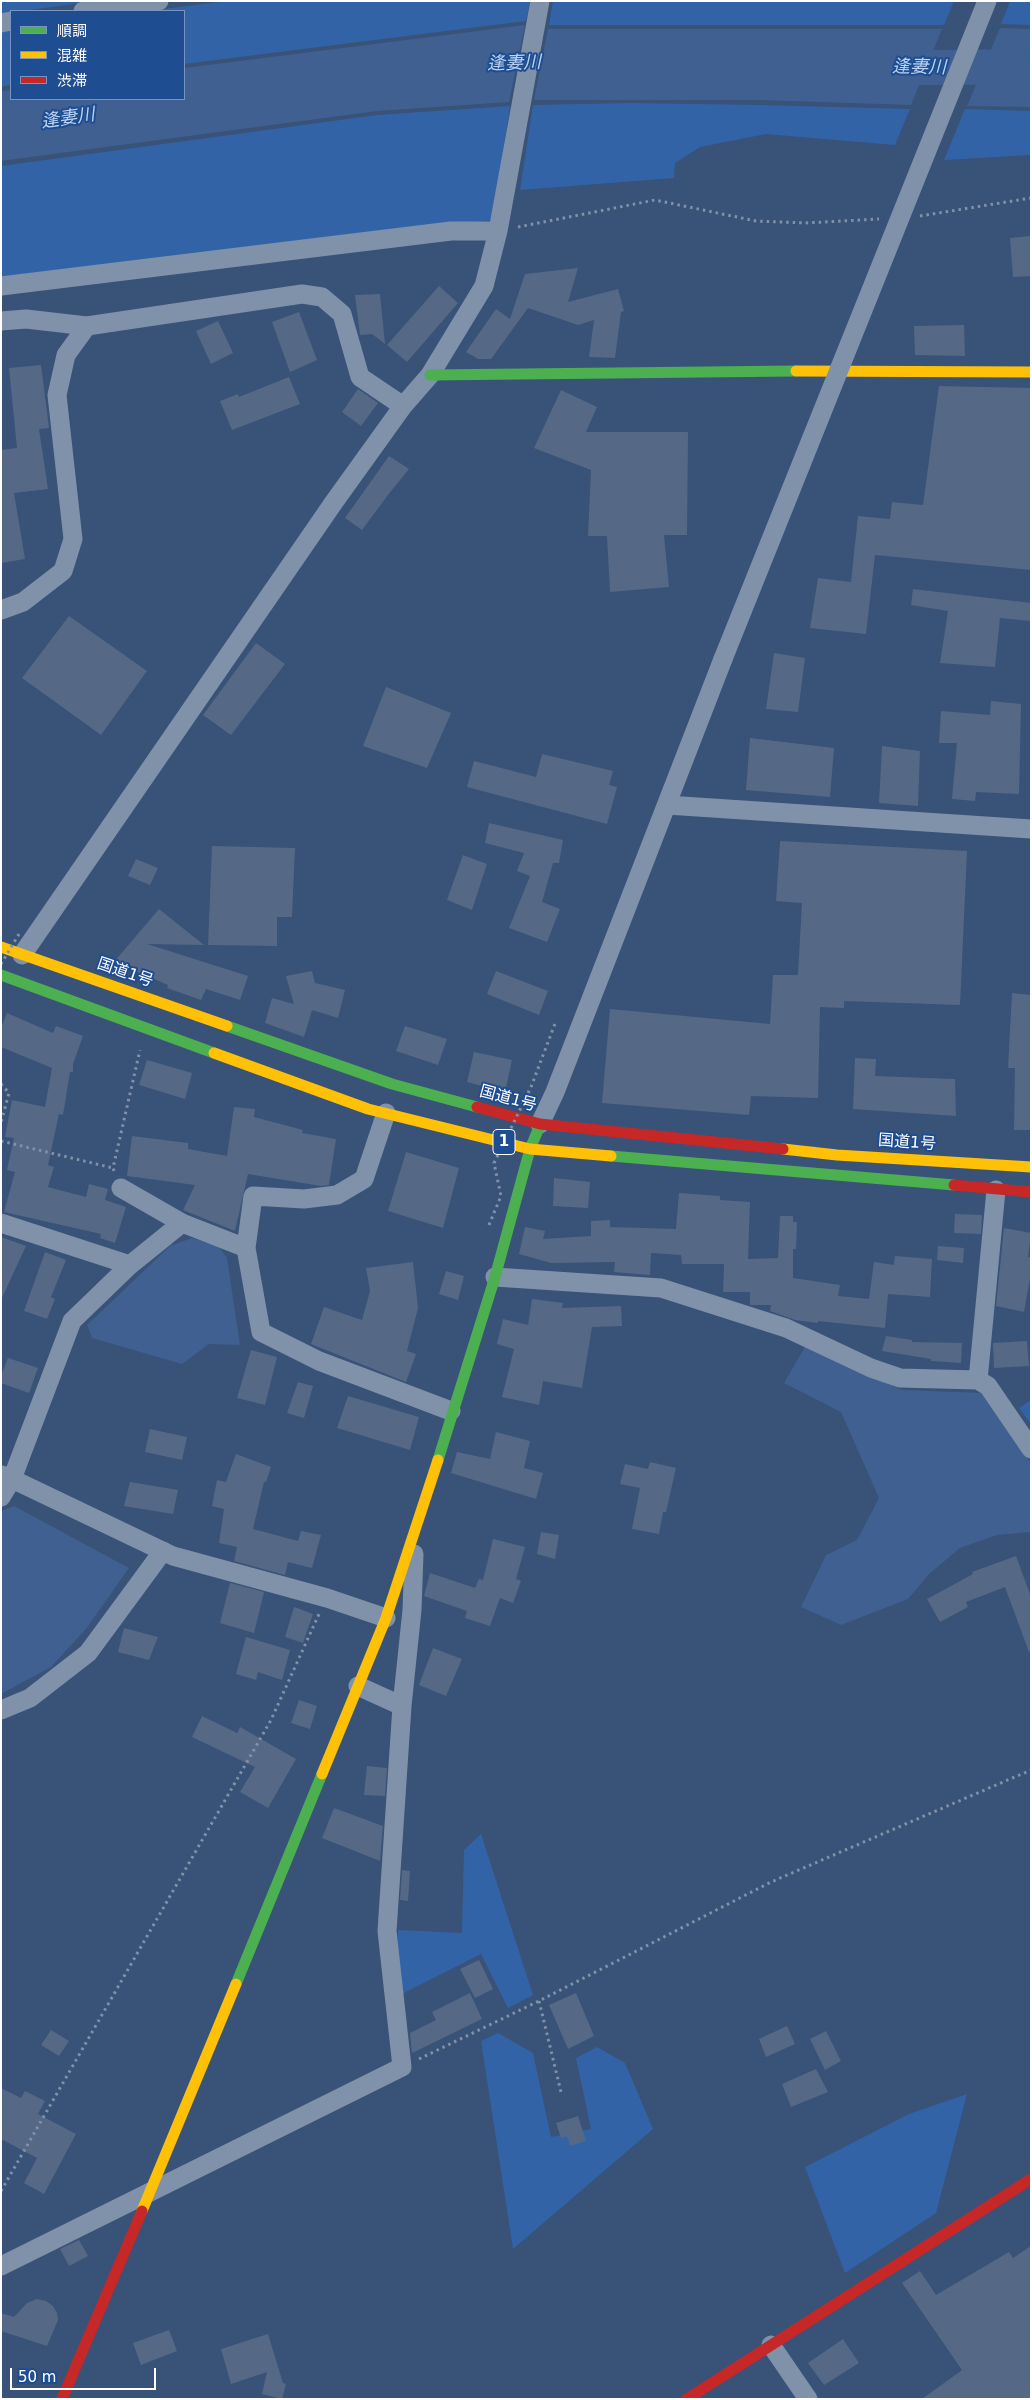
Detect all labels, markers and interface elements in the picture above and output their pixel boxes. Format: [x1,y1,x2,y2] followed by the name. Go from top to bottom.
[10,10,185,100] legend
[57,22,87,40] text: 順調
[57,47,87,65] text: 混雑
[487,52,541,76] water label: 逢妻川
[892,57,946,79] water label: 逢妻川
[57,72,87,90] text: 渋滞
[40,105,96,133] water label: 逢妻川
[94,954,156,992] street label: 国道1号
[477,1082,539,1116] street label: 国道1号
[493,1130,515,1154] road number: 1
[877,1131,937,1155] street label: 国道1号
[12,2358,159,2390] scale bar
[18,2368,56,2386] text: 50 m

